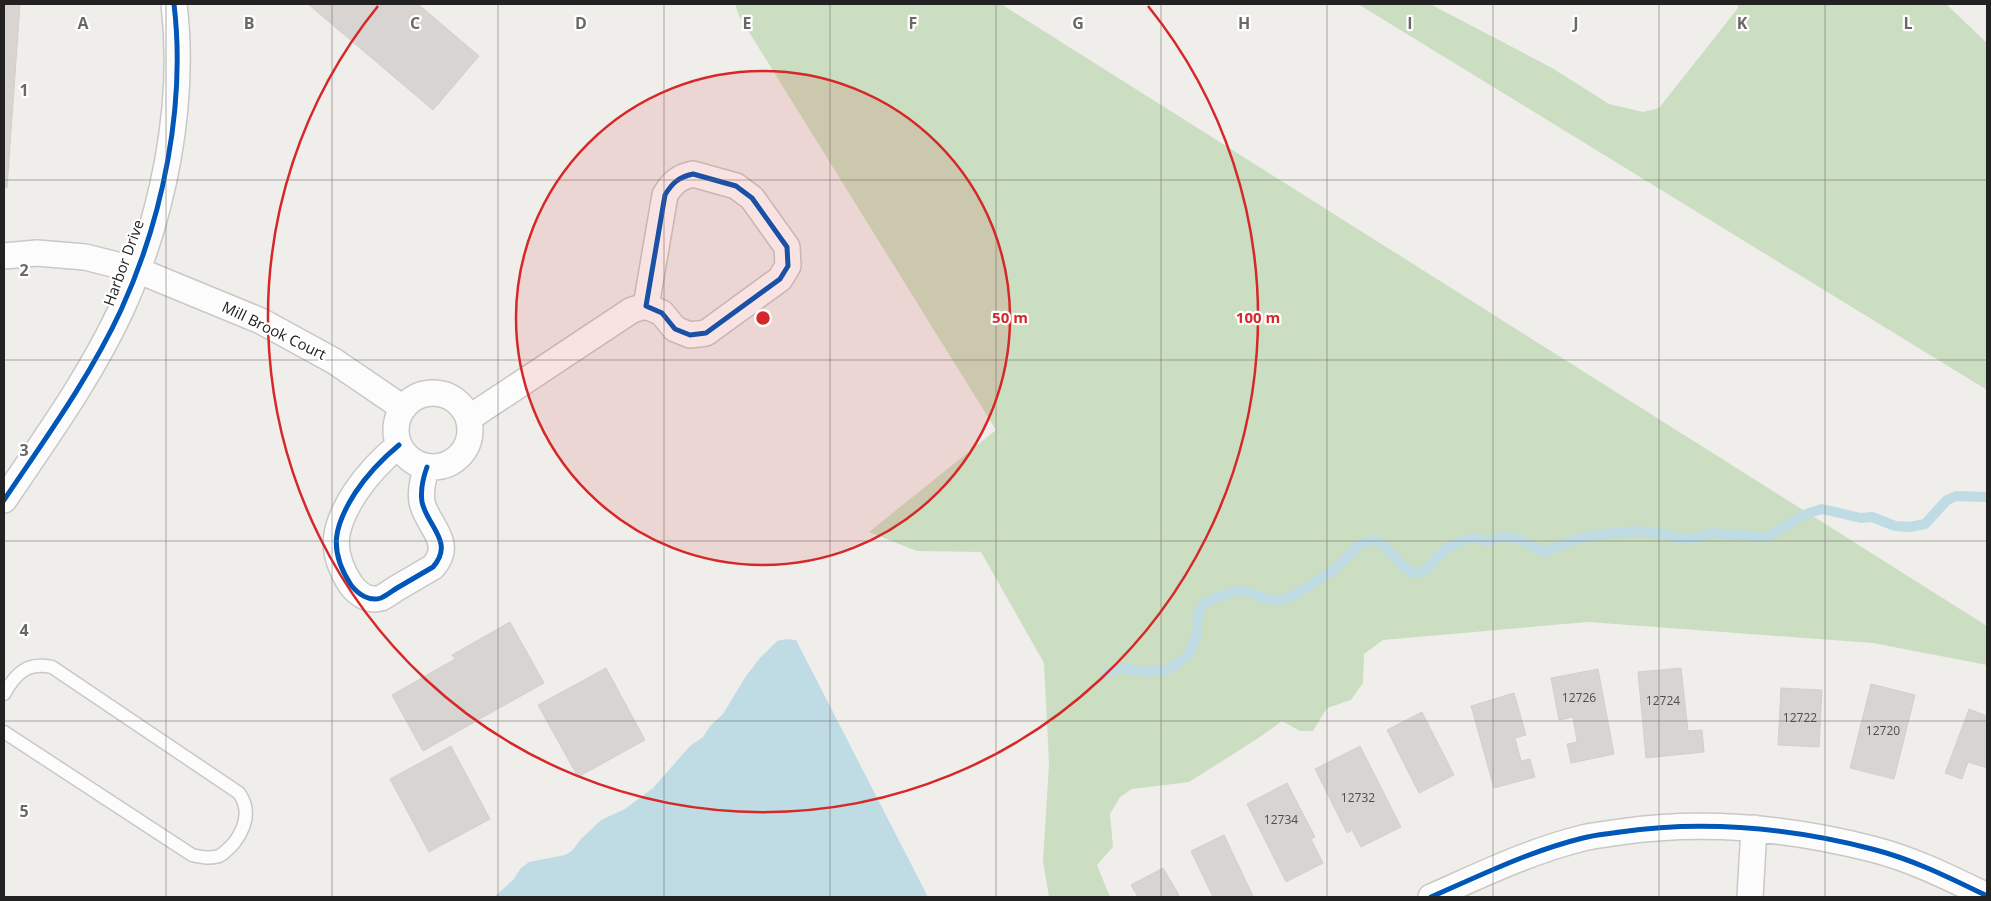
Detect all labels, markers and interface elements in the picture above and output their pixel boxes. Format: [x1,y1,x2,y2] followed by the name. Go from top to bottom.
[77,12,89,34] text: A
[244,12,254,34] text: B
[410,12,420,34] text: C
[575,12,587,34] text: D
[743,12,752,34] text: E
[909,12,917,34] text: F
[1072,12,1084,34] text: G
[1238,12,1250,34] text: H
[1407,12,1413,34] text: I
[1571,12,1579,34] text: J
[1737,12,1748,34] text: K
[1903,12,1913,34] text: L
[19,79,29,101] text: 1
[98,217,148,309] street label: Harbor Drive
[19,259,29,281] text: 2
[219,296,330,364] street label: Mill Brook Court
[992,307,1028,327] text: 50 m
[1236,307,1280,327] text: 100 m
[754,309,772,327] centre of rings
[19,439,29,461] text: 3
[19,619,29,641] text: 4
[1562,689,1596,706] house number: 12726
[1646,692,1680,709] house number: 12724
[1783,709,1817,726] house number: 12722
[1866,722,1900,739] house number: 12720
[1341,789,1375,806] house number: 12732
[19,800,29,822] text: 5
[1264,811,1298,828] house number: 12734

